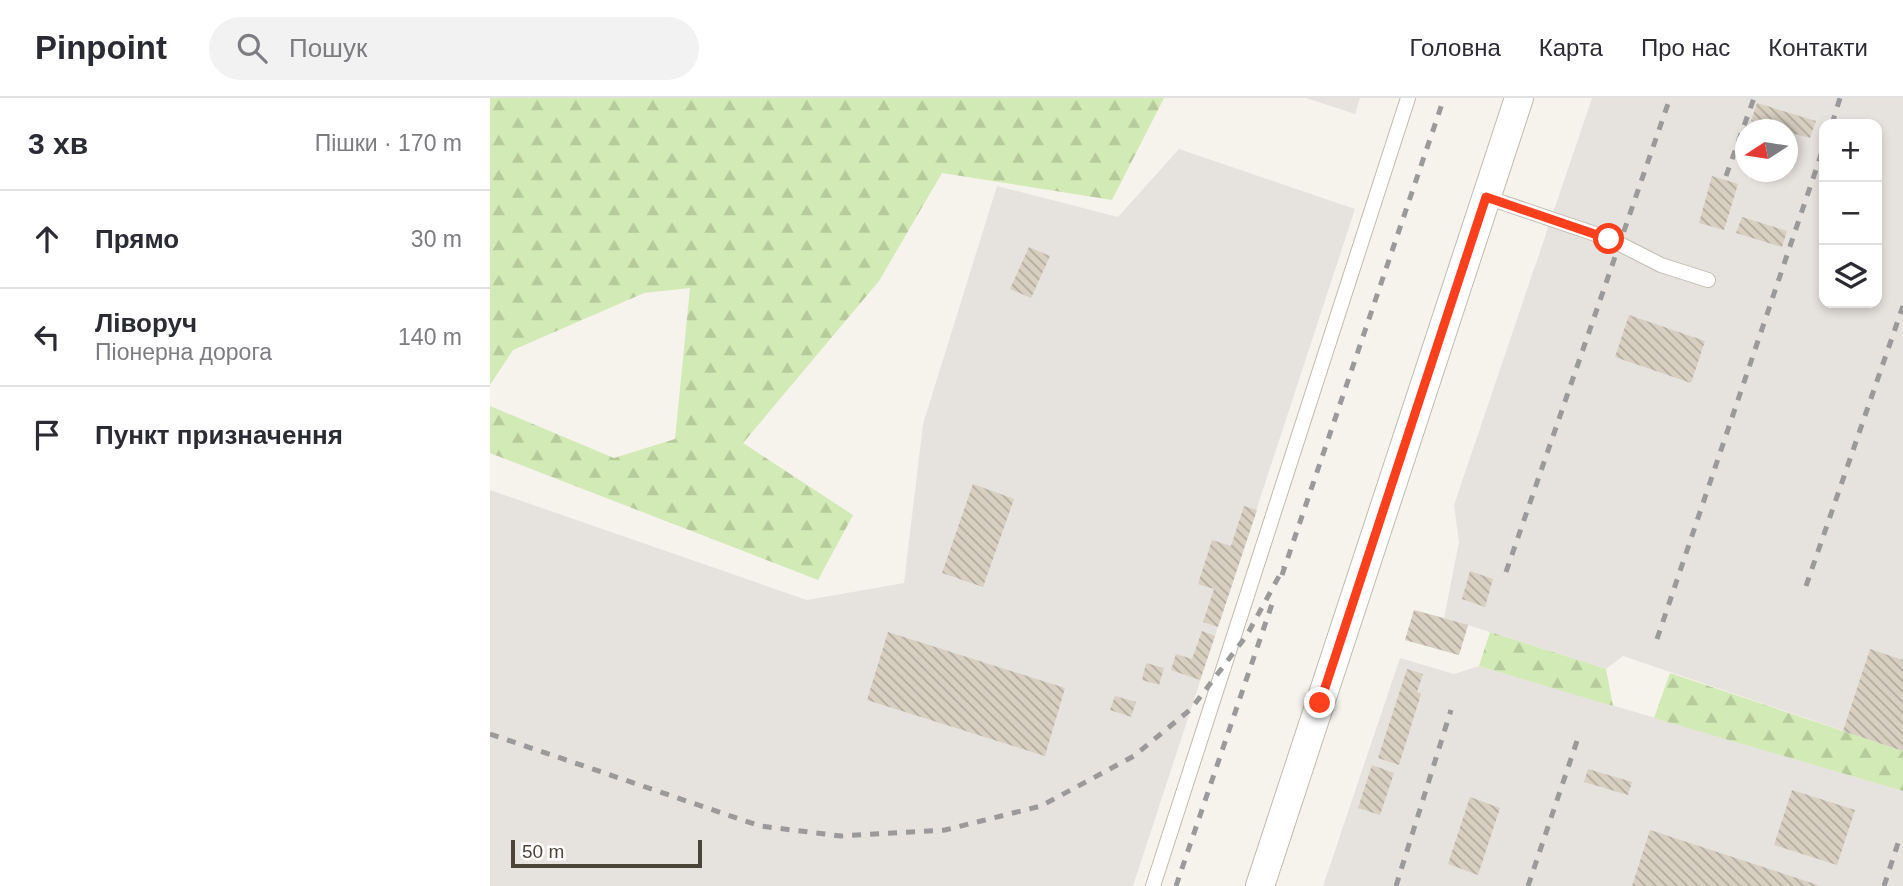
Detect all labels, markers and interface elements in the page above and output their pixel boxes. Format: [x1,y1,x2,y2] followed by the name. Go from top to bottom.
[209,17,699,80] search box
[35,29,167,66] text: Pinpoint
[233,29,271,67] icon: search
[289,33,367,63] text: Пошук
[1410,34,1501,61] text: Головна
[1539,34,1603,61] text: Карта
[1641,34,1730,61] text: Про нас
[1768,34,1868,61] text: Контакти
[1735,119,1798,182] north arrow
[1819,119,1882,308] map controls
[1819,119,1882,182] button: +
[28,127,88,160] text: 3 хв
[315,130,462,156] text: Пішки · 170 m
[1819,182,1882,245] button: −
[28,220,66,258] icon: ahead
[1593,223,1624,254] route start
[95,224,179,254] text: Прямо
[411,226,462,252] text: 30 m
[1819,245,1882,308] button: layers
[95,308,197,338] text: Ліворуч
[28,318,66,356] icon: left
[398,324,462,350] text: 140 m
[95,339,272,365] text: Піонерна дорога
[28,416,66,454] icon: arrive
[95,420,343,450] text: Пункт призначення
[1304,687,1335,718] route end
[511,837,702,869] scale bar
[522,841,564,862] text: 50 m

